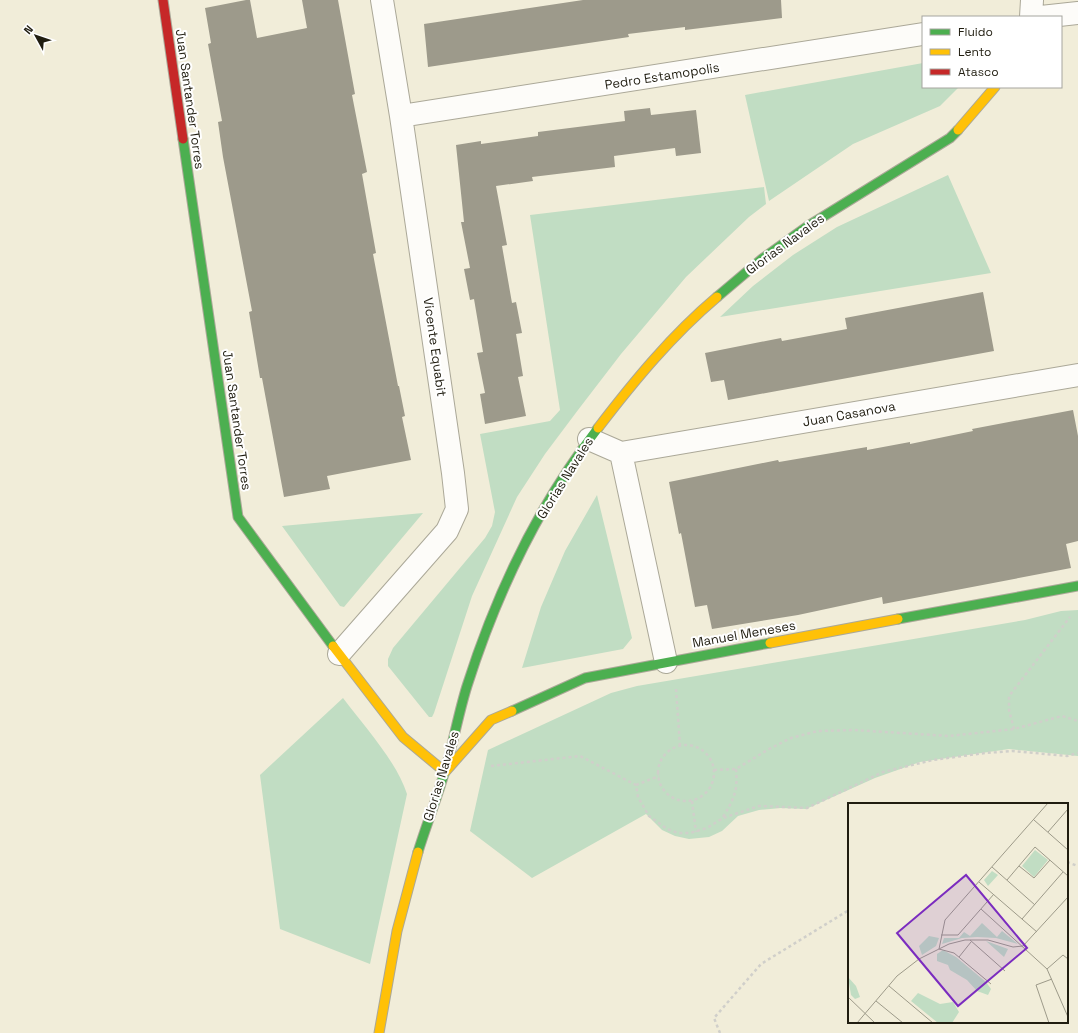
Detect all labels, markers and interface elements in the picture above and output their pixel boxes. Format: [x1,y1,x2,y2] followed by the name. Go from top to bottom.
[16,16,56,56] north arrow
[922,16,1062,88] legend
[21,22,36,37] text: N
[958,24,993,40] text: Fluido
[172,28,208,170] street label: Juan Santander Torres
[958,44,992,60] text: Lento
[603,59,721,93] street label: Pedro Estamopolis
[958,64,999,80] text: Atasco
[742,210,828,278] street label: Glorias Navales
[420,296,450,398] street label: Vicente Equabit
[219,349,255,491] street label: Juan Santander Torres
[801,397,897,431] street label: Juan Casanova
[533,434,597,522] street label: Glorias Navales
[691,617,797,651] street label: Manuel Meneses
[419,729,463,823] street label: Glorias Navales
[848,803,1068,1023] inset map

